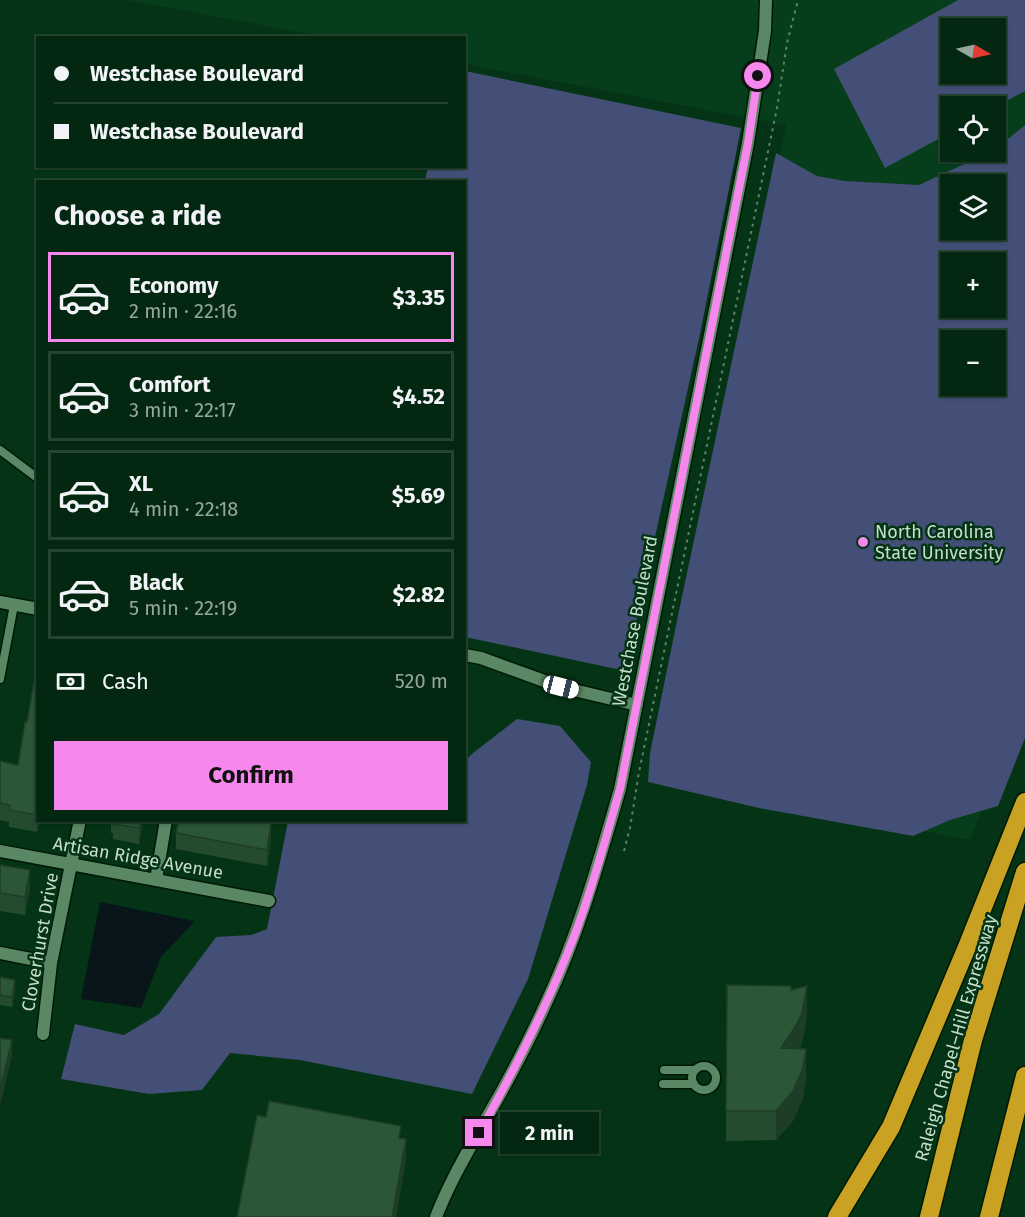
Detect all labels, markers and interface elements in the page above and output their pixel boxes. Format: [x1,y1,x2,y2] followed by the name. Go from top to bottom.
[940,18,1006,84] north arrow
[940,18,1006,396] map controls
[90,60,304,87] text: Westchase Boulevard
[744,62,771,89] route start
[940,96,1006,162] button: locate
[90,118,304,145] text: Westchase Boulevard
[940,174,1006,240] button: layers
[54,200,221,232] text: Choose a ride
[940,252,1006,318] button: +
[57,270,111,324] icon: car
[129,272,218,299] text: Economy
[393,284,445,311] text: $3.35
[129,299,237,323] text: 2 min · 22:16
[940,330,1006,396] button: −
[57,369,111,423] icon: car
[129,371,210,398] text: Comfort
[392,383,445,410] text: $4.52
[129,398,236,422] text: 3 min · 22:17
[57,468,111,522] icon: car
[129,470,153,497] text: XL
[392,482,445,509] text: $5.69
[129,497,238,521] text: 4 min · 22:18
[875,521,1003,564] place label: North Carolina State University
[608,534,662,708] street label: Westchase Boulevard
[856,535,870,549] marker: North Carolina State University
[57,567,111,621] icon: car
[129,569,184,596] text: Black
[393,581,445,608] text: $2.82
[129,596,237,620] text: 5 min · 22:19
[54,665,87,698] icon: cash
[102,668,149,695] text: Cash
[395,669,448,693] text: 520 m
[541,674,581,700] car
[54,741,448,810] button: Confirm
[51,832,225,884] street label: Artisan Ridge Avenue
[17,871,63,1013] street label: Cloverhurst Drive
[910,912,1002,1164] street label: Raleigh Chapel–Hill Expressway
[500,1112,599,1154] callout: 2 min
[465,1119,492,1146] route end
[525,1121,574,1145] text: 2 min

